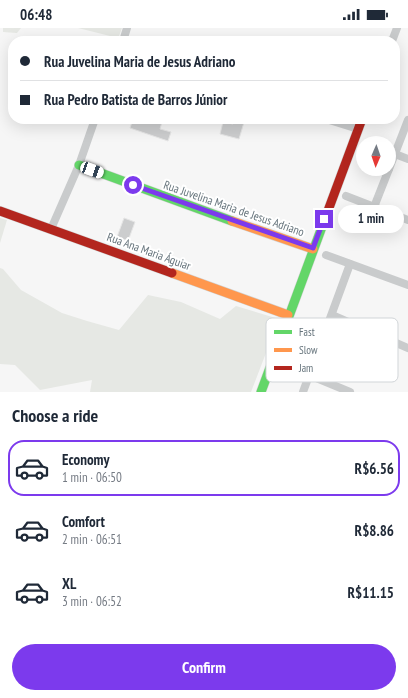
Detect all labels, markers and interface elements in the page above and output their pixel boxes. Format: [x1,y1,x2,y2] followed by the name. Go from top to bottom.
[20,5,52,24] text: 06:48
[44,52,235,71] text: Rua Juvelina Maria de Jesus Adriano
[44,90,227,109] text: Rua Pedro Batista de Barros Júnior
[356,136,396,176] north arrow
[356,136,396,176] map controls
[79,160,105,180] car
[124,176,142,194] route start
[162,177,306,239] street label: Rua Juvelina Maria de Jesus Adriano
[338,205,404,233] callout: 1 min
[315,210,333,228] route end
[358,210,384,227] text: 1 min
[105,229,194,273] street label: Rua Ana Maria Águiar
[266,318,398,382] legend
[299,325,315,339] text: Fast
[299,343,318,357] text: Slow
[298,361,313,375] text: Jam
[12,404,98,427] text: Choose a ride
[14,450,50,486] icon: car
[62,450,110,469] text: Economy
[355,459,394,478] text: R$6.56
[62,469,122,486] text: 1 min · 06:50
[14,512,50,548] icon: car
[62,512,105,531] text: Comfort
[355,521,394,540] text: R$8.86
[62,531,122,548] text: 2 min · 06:51
[14,574,50,610] icon: car
[62,574,76,593] text: XL
[347,583,394,602] text: R$11.15
[62,593,122,610] text: 3 min · 06:52
[12,644,396,690] button: Confirm

